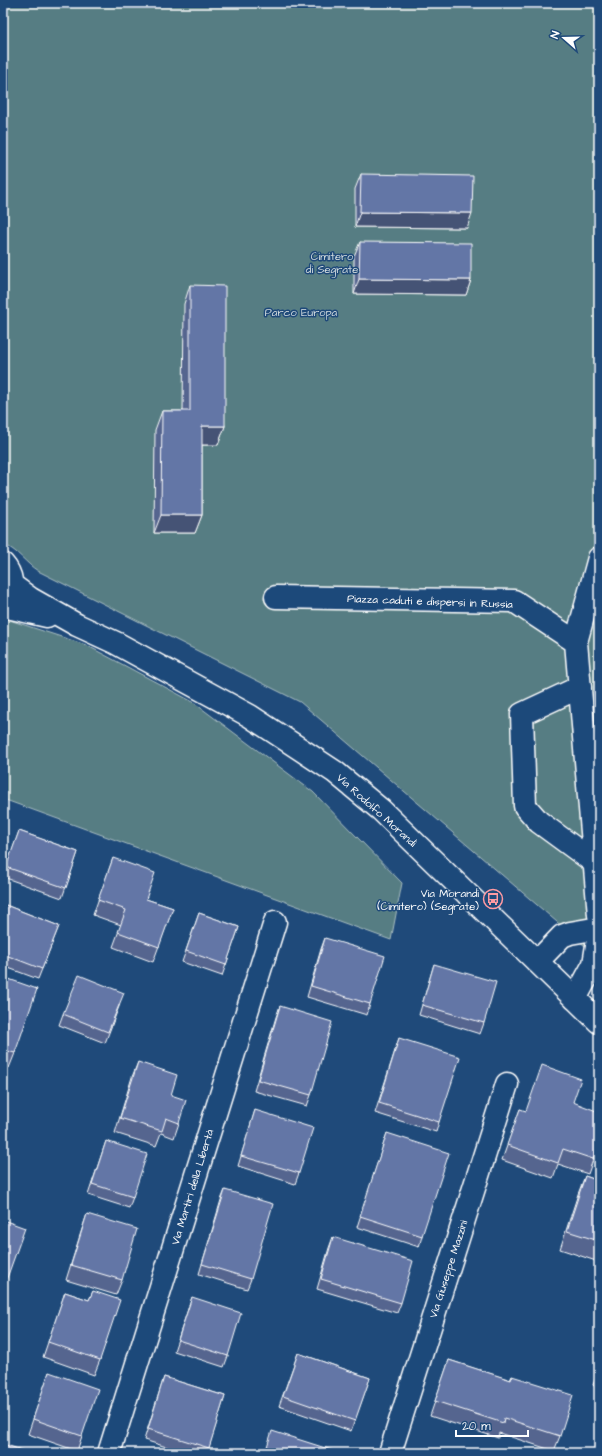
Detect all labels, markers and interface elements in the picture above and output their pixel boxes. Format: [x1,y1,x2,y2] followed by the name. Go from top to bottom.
[544,18,584,58] north arrow
[547,29,563,41] text: N
[306,249,358,278] park label: Cimitero di Segrate
[265,305,338,320] park label: Parco Europa
[347,591,513,612] street label: Piazza caduti e dispersi in Russia
[333,770,420,851] street label: Via Rodolfo Morandi
[377,886,479,915] place label: Via Morandi (Cimitero) (Segrate)
[482,888,504,910] bus stop icon: Via Morandi (Cimitero) (Segrate)
[168,1127,217,1247] street label: Via Martiri della Libertà
[426,1218,471,1320] street label: Via Giuseppe Mazzini
[456,1412,528,1438] scale bar
[462,1418,491,1435] text: 20 m

